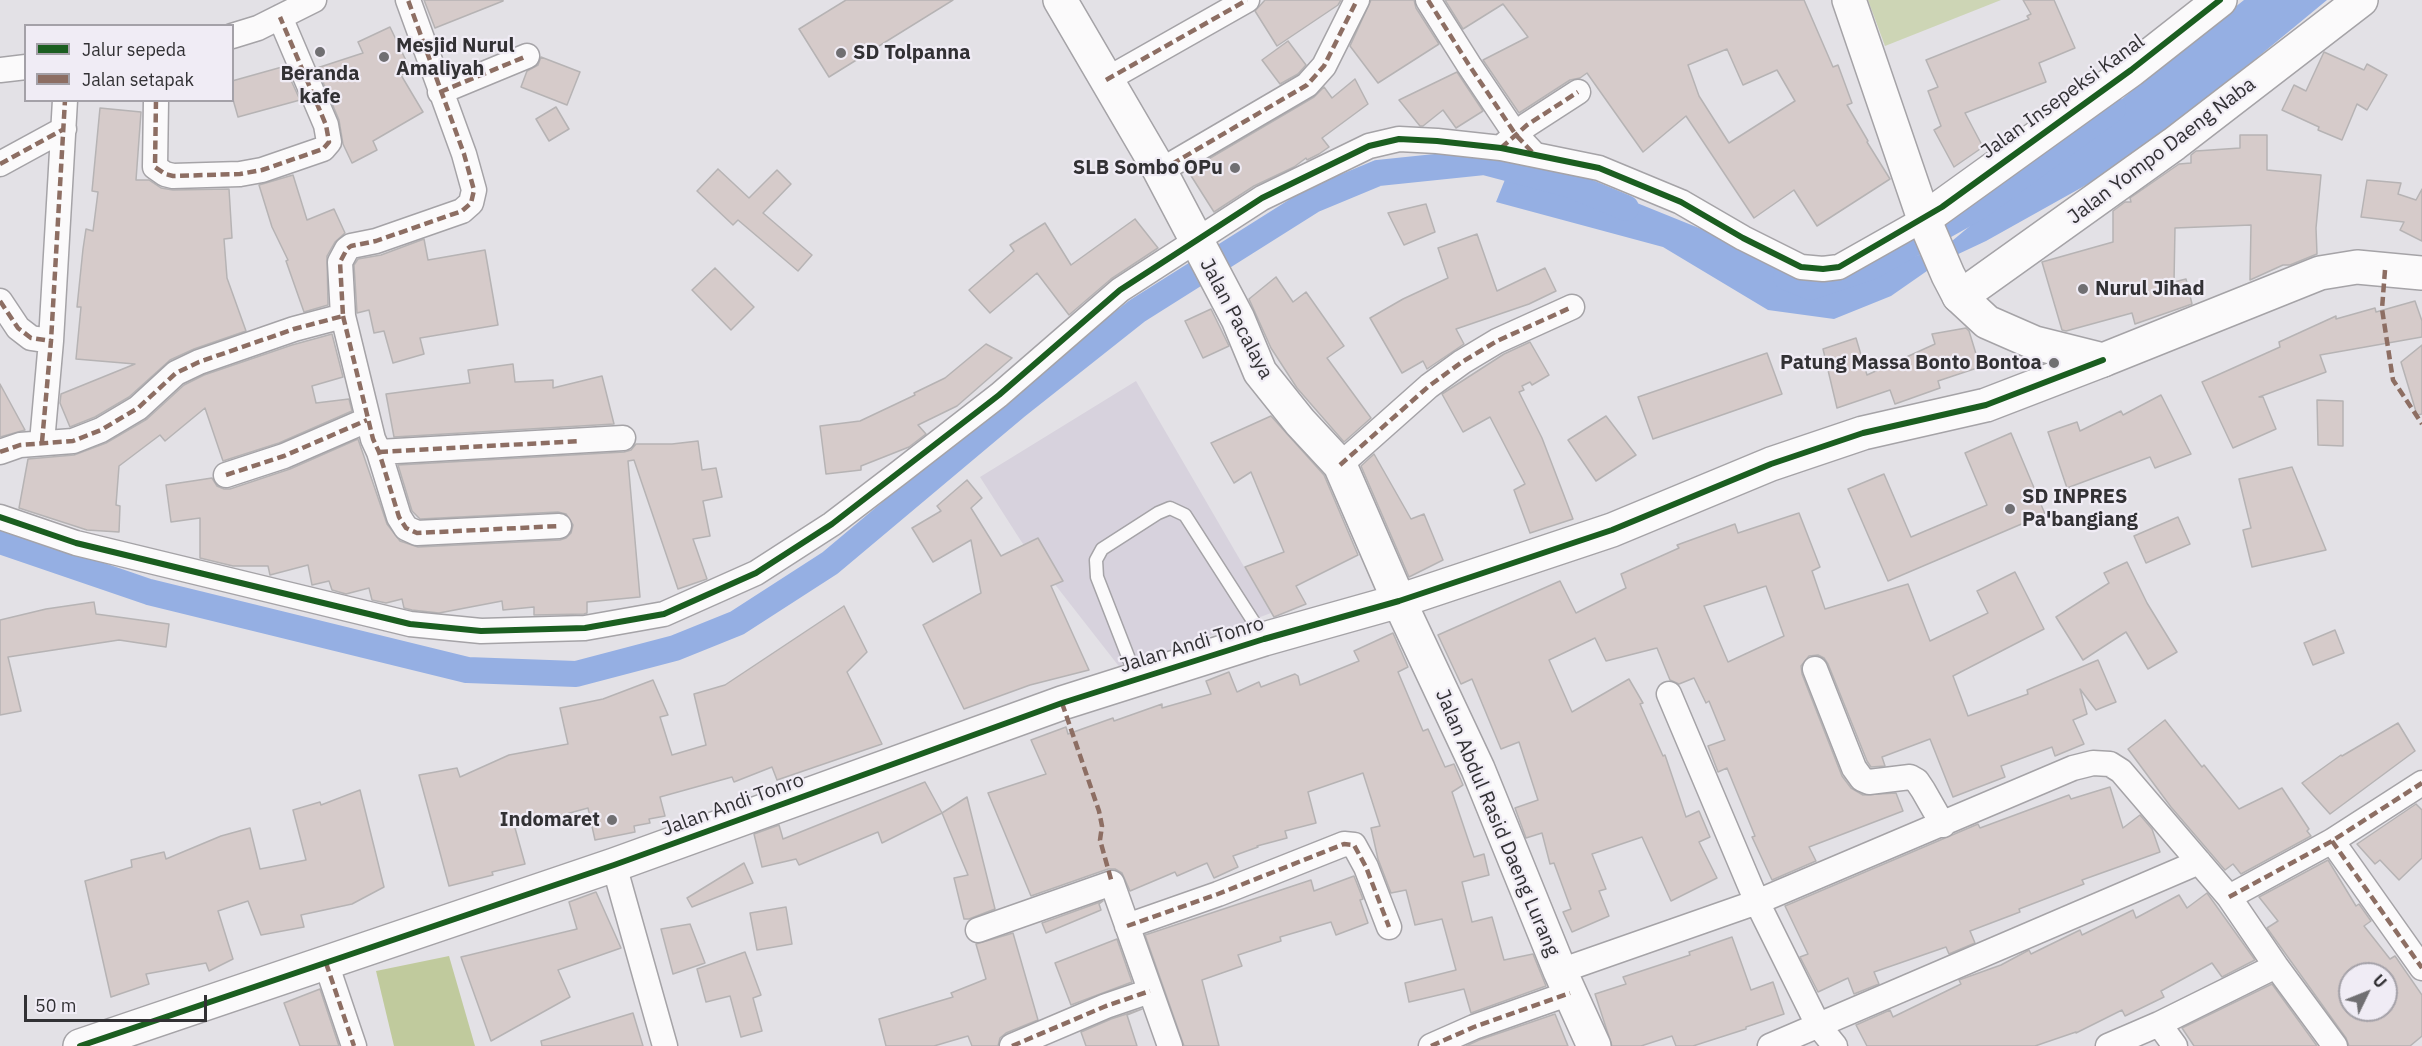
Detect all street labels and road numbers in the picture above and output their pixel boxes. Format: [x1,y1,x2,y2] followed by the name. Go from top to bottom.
[1977,30,2149,164] street label: Jalan Insepeksi Kanal
[2063,73,2261,229] street label: Jalan Yompo Daeng Naba
[1194,255,1278,383] street label: Jalan Pacalaya
[1117,612,1267,678] street label: Jalan Andi Tonro
[1430,686,1564,960] street label: Jalan Abdul Rasid Daeng Lurang
[659,768,807,842] street label: Jalan Andi Tonro

